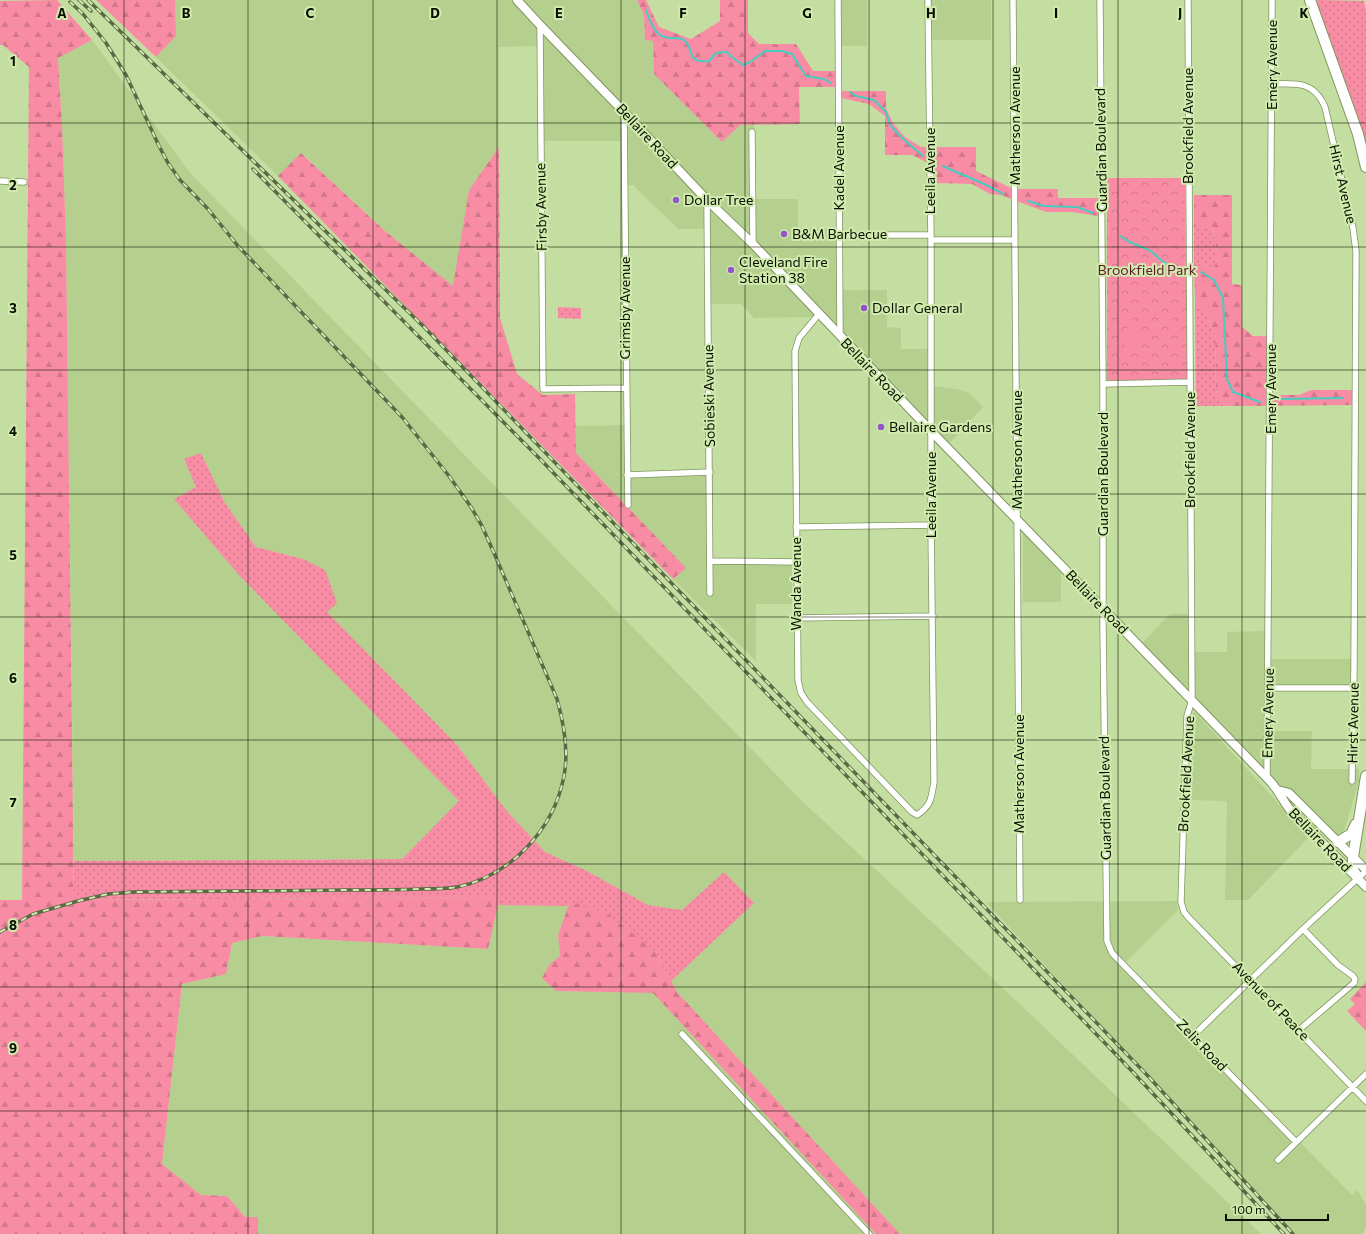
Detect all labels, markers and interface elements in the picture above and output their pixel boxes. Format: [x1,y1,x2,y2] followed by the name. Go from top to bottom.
[57,5,67,21] text: A
[182,5,191,21] text: B
[306,5,315,21] text: C
[430,5,440,21] text: D
[555,5,563,21] text: E
[679,5,687,21] text: F
[802,5,812,21] text: G
[926,5,936,21] text: H
[1054,5,1058,21] text: I
[1178,5,1182,21] text: J
[1299,5,1309,21] text: K
[1263,20,1280,110] street label: Emery Avenue
[10,53,16,69] text: 1
[1006,66,1023,186] street label: Matherson Avenue
[1179,68,1196,184] street label: Brookfield Avenue
[1091,88,1110,212] street label: Guardian Boulevard
[613,100,682,172] street label: Bellaire Road
[830,125,847,211] street label: Kadel Avenue
[921,128,938,214] street label: Leeila Avenue
[1326,143,1361,225] street label: Hirst Avenue
[531,163,550,251] street label: Firsby Avenue
[9,177,17,193] text: 2
[684,191,753,208] place label: Dollar Tree
[671,195,681,205] marker: Dollar Tree
[792,225,887,242] place label: B&M Barbecue
[779,229,789,239] marker: B&M Barbecue
[739,253,828,286] place label: Cleveland Fire Station 38
[616,257,633,359] street label: Grimsby Avenue
[1098,261,1197,278] park label: Brookfield Park
[726,265,736,275] marker: Cleveland Fire Station 38
[872,299,963,316] place label: Dollar General
[9,300,17,316] text: 3
[859,303,869,313] marker: Dollar General
[838,334,907,405] street label: Bellaire Road
[699,344,718,448] street label: Sobieski Avenue
[1262,344,1279,434] street label: Emery Avenue
[1008,390,1025,510] street label: Matherson Avenue
[1181,392,1198,508] street label: Brookfield Avenue
[1094,412,1111,536] street label: Guardian Boulevard
[889,418,992,435] place label: Bellaire Gardens
[876,422,886,432] marker: Bellaire Gardens
[9,423,17,439] text: 4
[922,452,939,538] street label: Leeila Avenue
[787,537,804,631] street label: Wanda Avenue
[9,547,17,563] text: 5
[1063,566,1132,637] street label: Bellaire Road
[1258,668,1277,758] street label: Emery Avenue
[9,670,17,686] text: 6
[1343,682,1362,764] street label: Hirst Avenue
[1010,714,1027,834] street label: Matherson Avenue
[1174,715,1197,832] street label: Brookfield Avenue
[1095,736,1114,860] street label: Guardian Boulevard
[9,794,17,810] text: 7
[1286,804,1355,875] street label: Bellaire Road
[9,917,17,933] text: 8
[1229,958,1313,1044] street label: Avenue of Peace
[1173,1015,1231,1074] street label: Zelis Road
[9,1040,17,1056] text: 9
[1226,1196,1328,1222] scale bar
[1232,1202,1266,1216] text: 100 m

